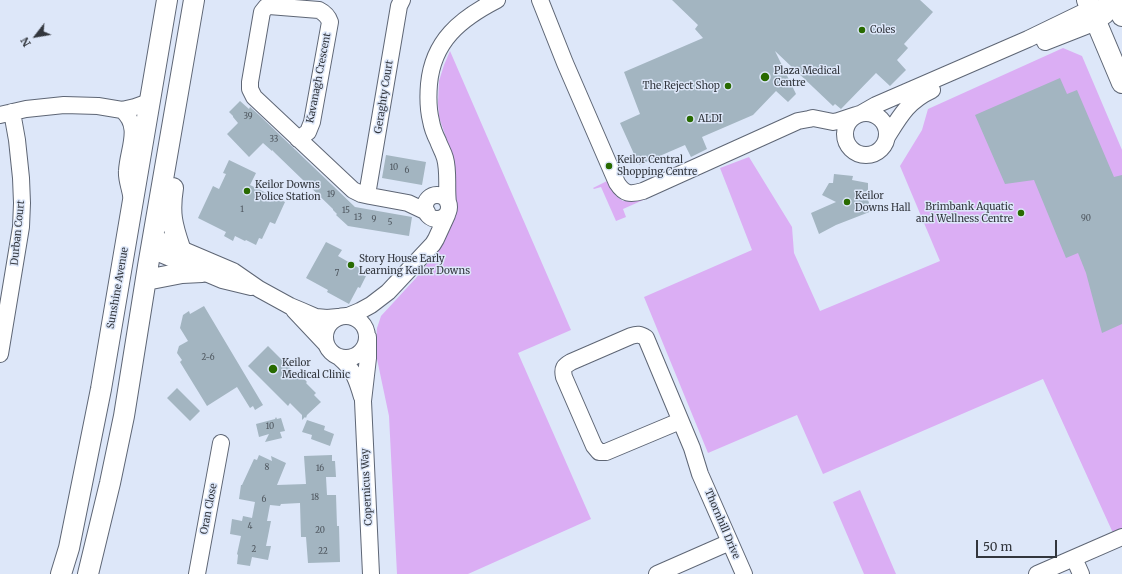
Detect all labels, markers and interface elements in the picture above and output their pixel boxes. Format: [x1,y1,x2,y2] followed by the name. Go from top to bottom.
[16,16,56,56] north arrow
[870,24,895,36] place label: Coles
[857,25,867,35] marker: Coles
[304,32,334,124] street label: Kavanagh Crescent
[17,35,34,50] text: N
[372,60,396,134] street label: Geraghty Court
[774,65,840,88] place label: Plaza Medical Centre
[759,71,771,83] marker: Plaza Medical Centre
[643,80,720,92] place label: The Reject Shop
[723,81,733,91] marker: The Reject Shop
[243,112,253,122] house number: 39
[698,113,722,125] place label: ALDI
[685,114,695,124] marker: ALDI
[270,135,278,145] house number: 33
[617,154,697,178] place label: Keilor Central Shopping Centre
[604,161,614,171] marker: Keilor Central Shopping Centre
[390,163,398,173] house number: 10
[405,166,409,176] house number: 6
[255,179,321,202] place label: Keilor Downs Police Station
[242,186,252,196] marker: Keilor Downs Police Station
[327,190,335,200] house number: 19
[855,190,911,214] place label: Keilor Downs Hall
[842,197,852,207] marker: Keilor Downs Hall
[9,200,27,266] street label: Durban Court
[916,201,1013,224] place label: Brimbank Aquatic and Wellness Centre
[240,205,244,215] house number: 1
[342,206,350,216] house number: 15
[1016,208,1026,218] marker: Brimbank Aquatic and Wellness Centre
[354,213,362,223] house number: 13
[1081,214,1091,224] house number: 90
[372,215,376,225] house number: 9
[388,218,392,228] house number: 5
[105,246,131,330] street label: Sunshine Avenue
[359,253,470,276] place label: Story House Early Learning Keilor Downs
[346,260,356,270] marker: Story House Early Learning Keilor Downs
[335,269,339,279] house number: 7
[201,353,215,363] house number: 2-6
[282,357,350,380] place label: Keilor Medical Clinic
[267,363,279,375] marker: Keilor Medical Clinic
[266,422,274,432] house number: 10
[359,448,375,526] street label: Copernicus Way
[265,463,269,473] house number: 8
[316,464,324,474] house number: 16
[198,483,220,535] street label: Oran Close
[702,487,742,561] street label: Thornhill Drive
[311,493,319,503] house number: 18
[262,495,266,505] house number: 6
[248,522,252,532] house number: 4
[315,526,325,536] house number: 20
[978,532,1059,558] scale bar
[983,539,1012,554] text: 50 m
[252,545,256,555] house number: 2
[318,547,328,557] house number: 22

